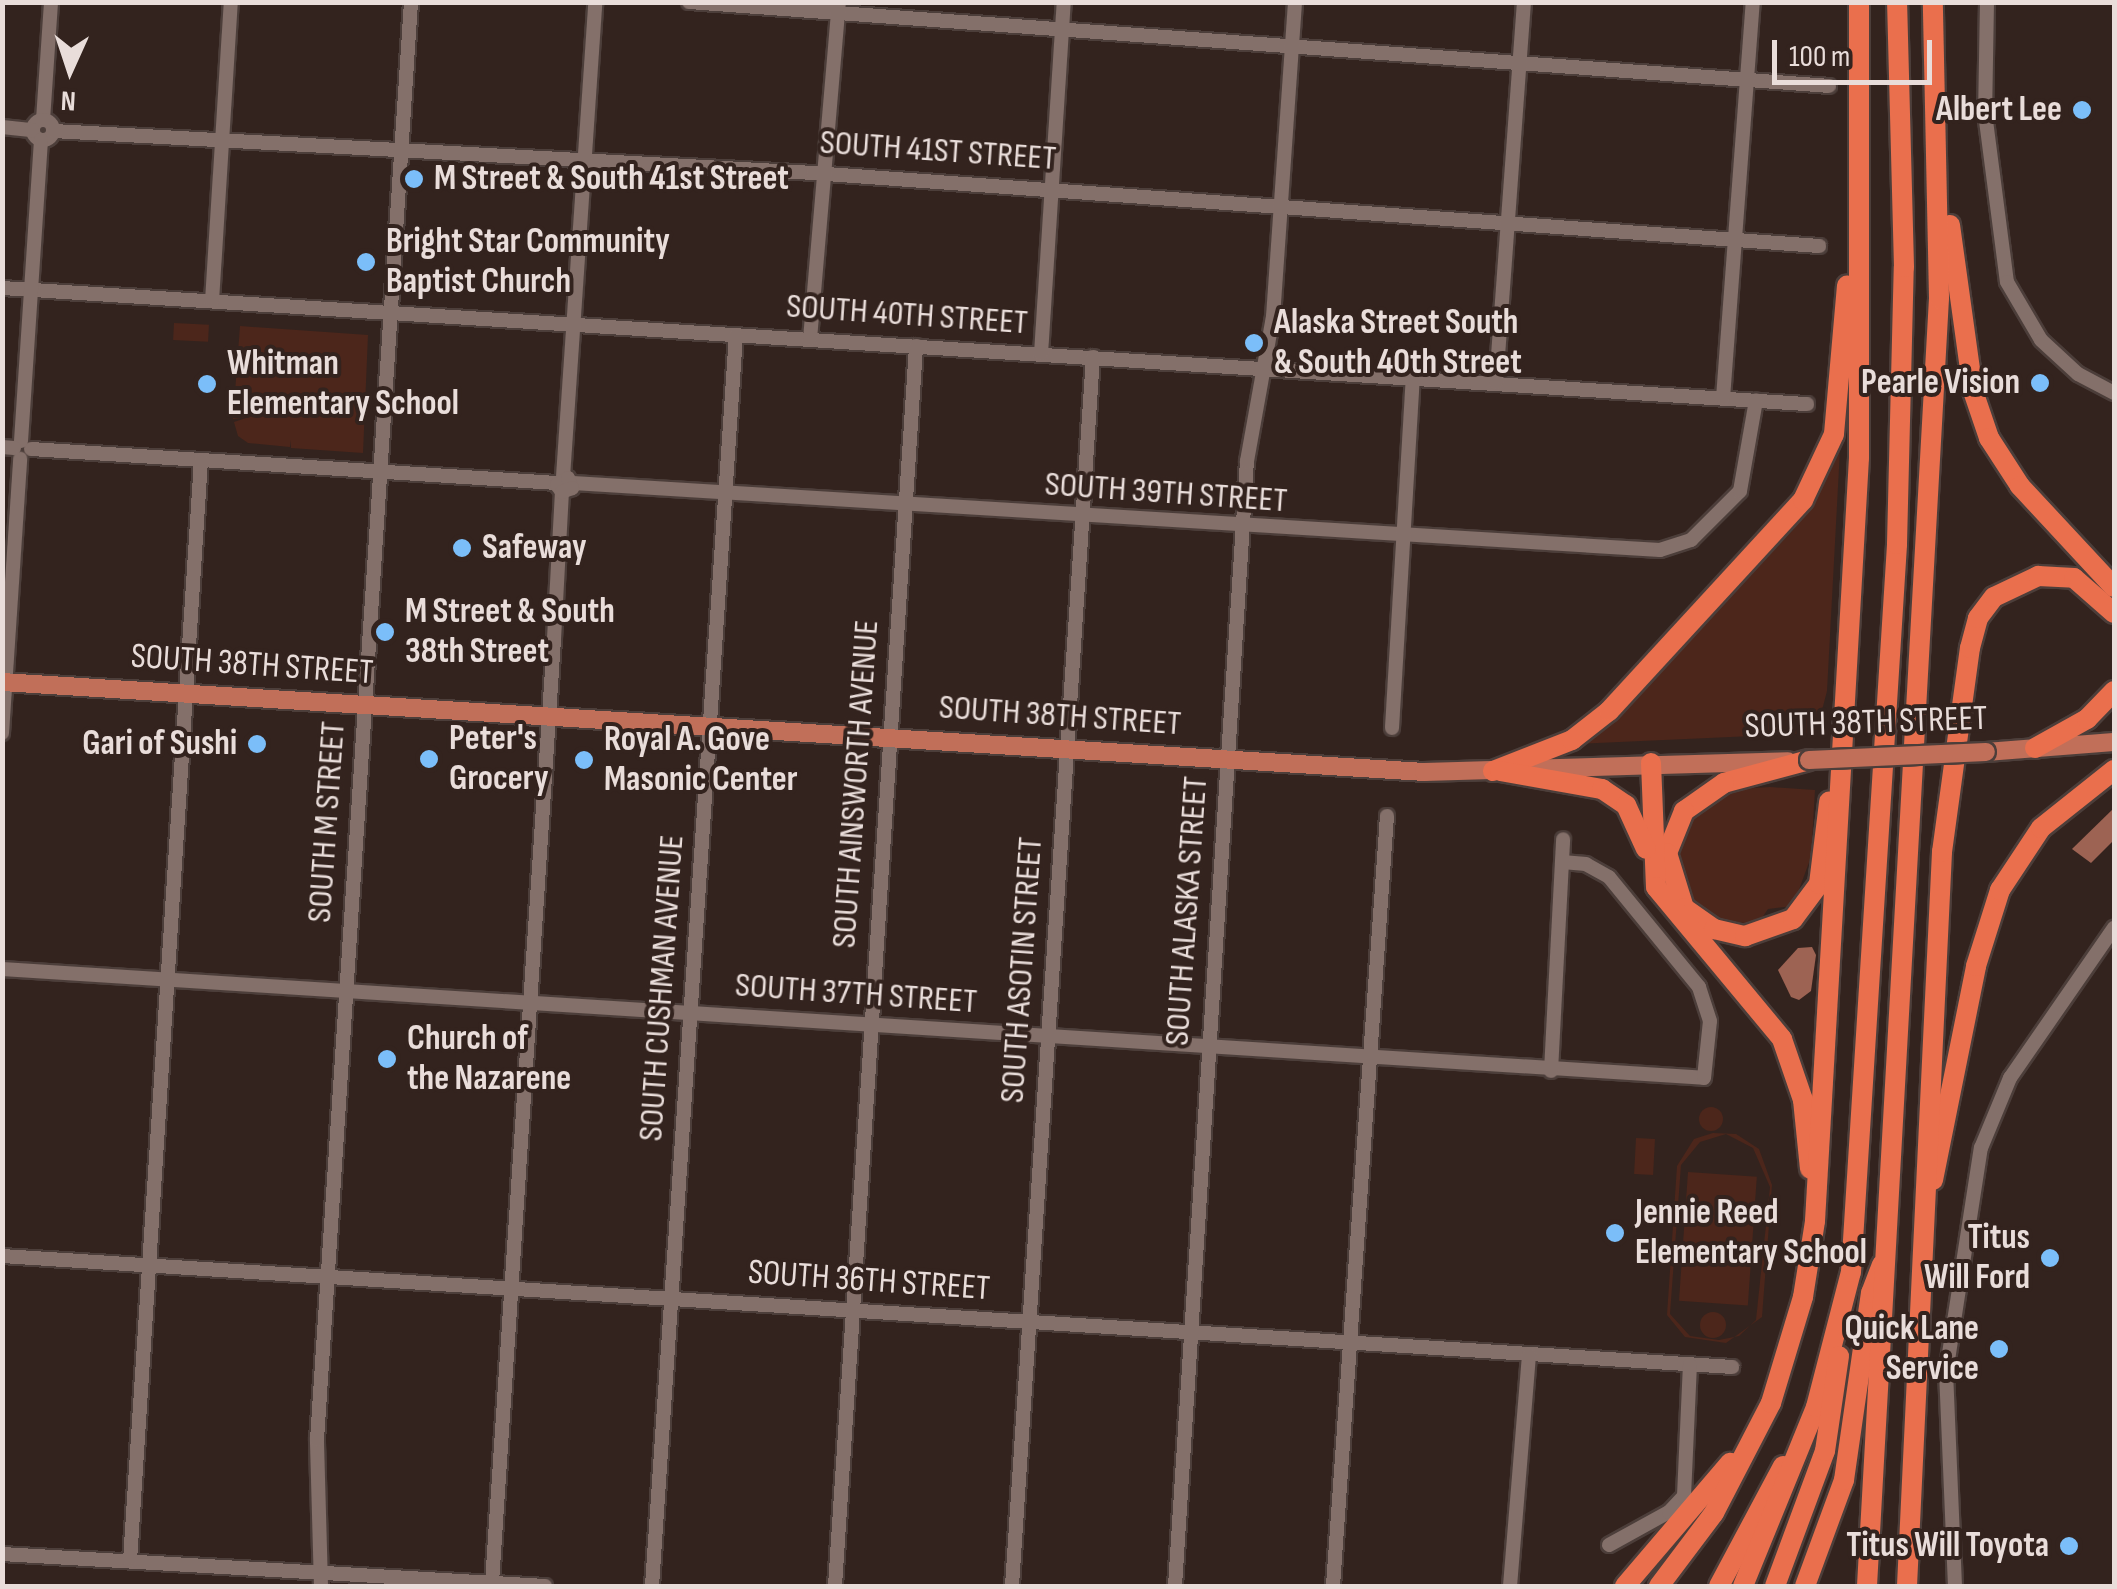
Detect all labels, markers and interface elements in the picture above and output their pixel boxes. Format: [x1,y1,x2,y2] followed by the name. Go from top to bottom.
[20,20,120,120] north arrow
[1777,20,1937,82] scale bar
[1789,39,1850,75] text: 100 m
[60,84,77,117] text: N
[1936,89,2062,131] place label: Albert Lee
[2071,99,2093,121] marker: Albert Lee
[818,122,1058,180] street label: SOUTH 41ST STREET
[434,158,789,200] place label: M Street & South 41st Street
[403,168,425,190] marker: M Street & South 41st Street
[386,221,670,303] place label: Bright Star Community Baptist Church
[355,251,377,273] marker: Bright Star Community Baptist Church
[785,286,1029,344] street label: SOUTH 40TH STREET
[1274,302,1522,384] place label: Alaska Street South & South 40th Street
[1243,332,1265,354] marker: Alaska Street South & South 40th Street
[227,343,459,425] place label: Whitman Elementary School
[1861,362,2020,404] place label: Pearle Vision
[2029,372,2051,394] marker: Pearle Vision
[196,373,218,395] marker: Whitman Elementary School
[1043,464,1289,522] street label: SOUTH 39TH STREET
[482,527,587,569] place label: Safeway
[451,537,473,559] marker: Safeway
[405,591,615,673] place label: M Street & South 38th Street
[824,619,888,949] street label: SOUTH AINSWORTH AVENUE
[374,621,396,643] marker: M Street & South 38th Street
[129,636,375,694] street label: SOUTH 38TH STREET
[937,687,1183,745] street label: SOUTH 38TH STREET
[1744,698,1988,748] street label: SOUTH 38TH STREET
[449,718,548,800] place label: Peter's Grocery
[604,719,798,801] place label: Royal A. Gove Masonic Center
[299,720,355,924] street label: SOUTH M STREET
[82,723,237,765] place label: Gari of Sushi
[246,733,268,755] marker: Gari of Sushi
[418,748,440,770] marker: Peter's Grocery
[573,749,595,771] marker: Royal A. Gove Masonic Center
[1157,775,1217,1047] street label: SOUTH ALASKA STREET
[630,833,694,1143] street label: SOUTH CUSHMAN AVENUE
[992,836,1052,1104] street label: SOUTH ASOTIN STREET
[734,965,978,1023] street label: SOUTH 37TH STREET
[407,1018,571,1100] place label: Church of the Nazarene
[376,1048,398,1070] marker: Church of the Nazarene
[1635,1192,1867,1274] place label: Jennie Reed Elementary School
[1924,1217,2030,1299] place label: Titus Will Ford
[1604,1222,1626,1244] marker: Jennie Reed Elementary School
[2039,1247,2061,1269] marker: Titus Will Ford
[747,1252,991,1310] street label: SOUTH 36TH STREET
[1845,1308,1979,1390] place label: Quick Lane Service
[1988,1338,2010,1360] marker: Quick Lane Service
[1846,1525,2049,1567] place label: Titus Will Toyota
[2058,1535,2080,1557] marker: Titus Will Toyota

